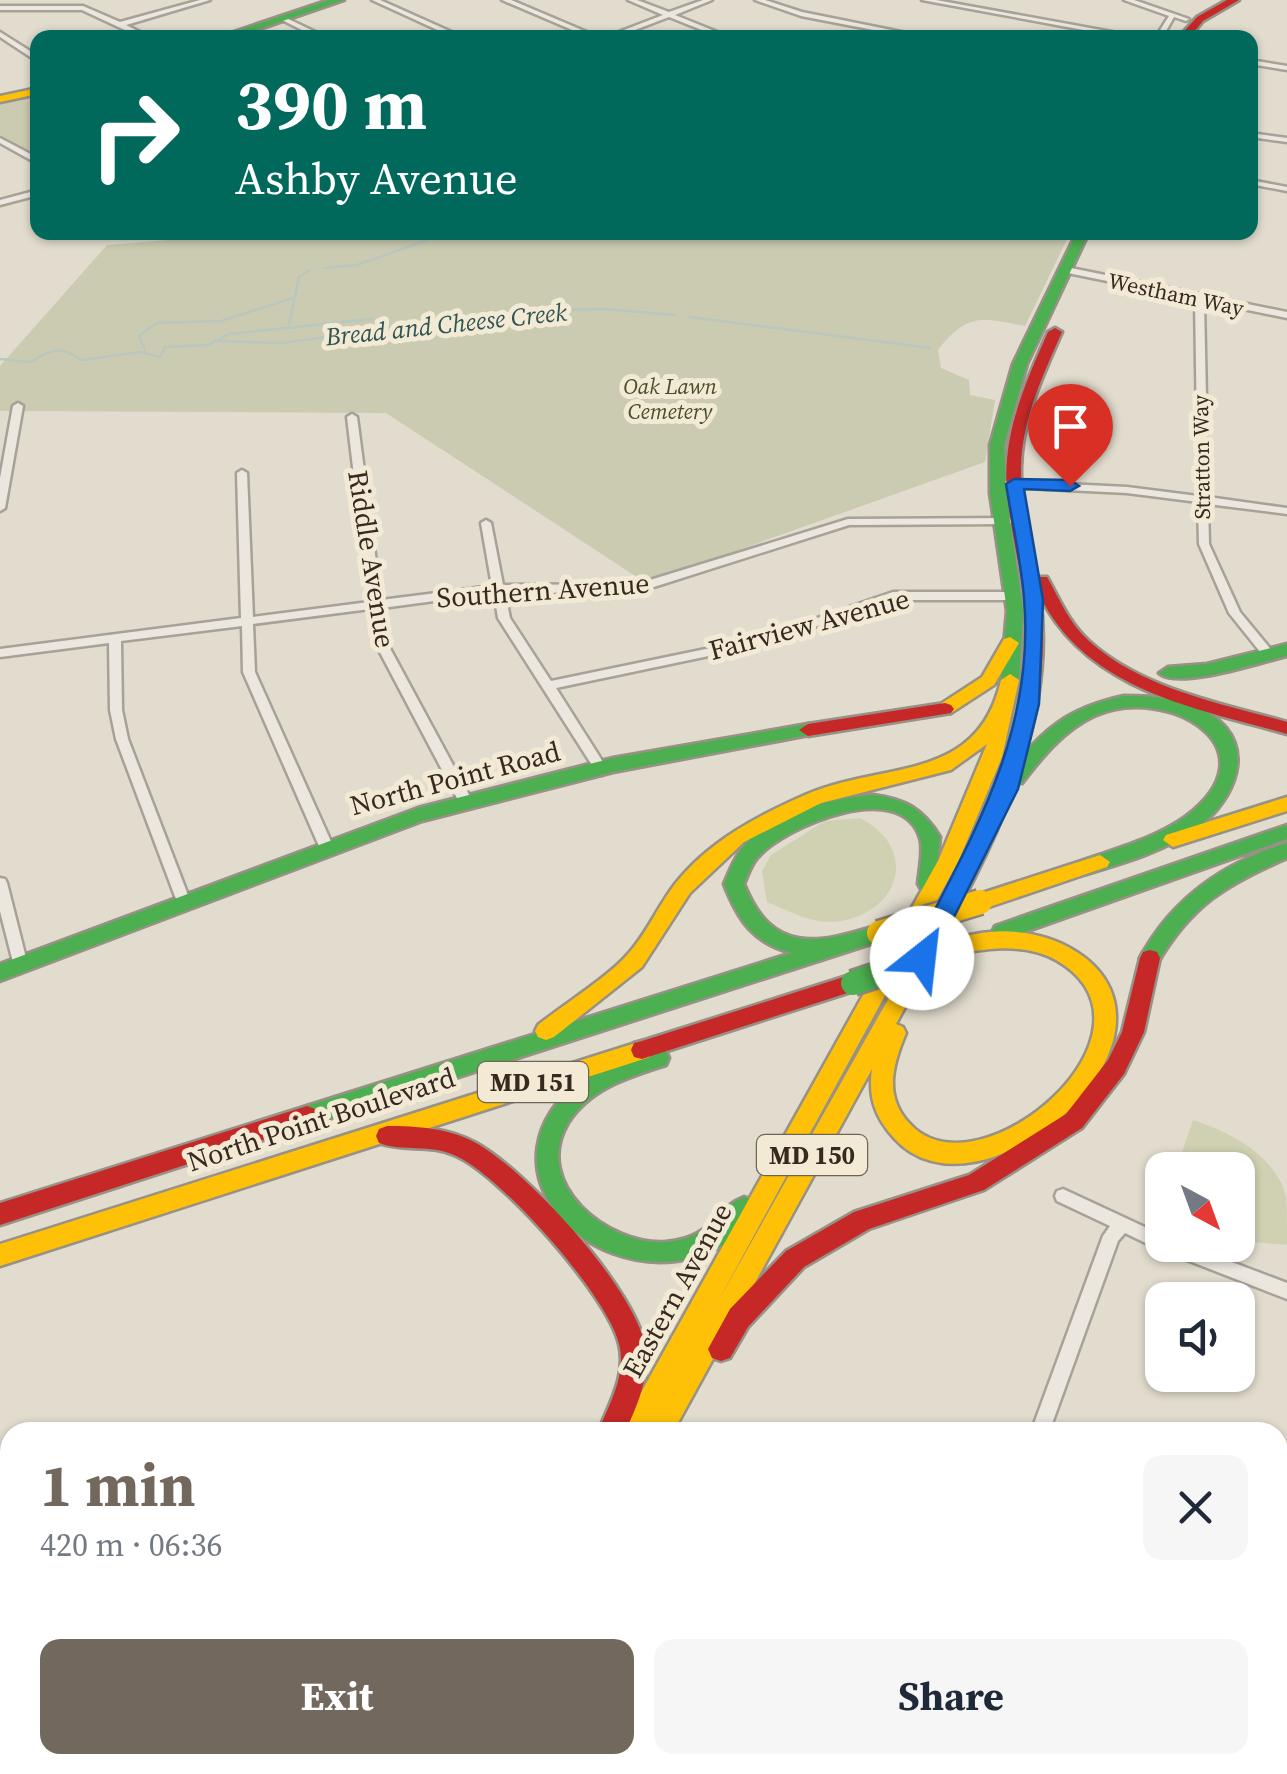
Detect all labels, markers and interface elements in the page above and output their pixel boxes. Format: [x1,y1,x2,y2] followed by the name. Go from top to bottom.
[235,56,427,152] text: 390 m
[70,70,200,200] icon: right
[235,147,518,209] text: Ashby Avenue
[1105,265,1247,323] street label: Westham Way
[323,294,568,354] water label: Bread and Cheese Creek
[623,371,717,426] park label: Oak Lawn Cemetery
[1028,384,1113,487] pin
[1185,394,1217,520] street label: Stratton Way
[1043,399,1098,454] icon: arrive
[339,467,405,651] street label: Riddle Avenue
[435,564,651,616] street label: Southern Avenue
[705,579,913,669] street label: Fairview Avenue
[346,732,564,824] street label: North Point Road
[870,906,974,1010] position arrow
[182,1058,460,1180] street label: North Point Boulevard
[478,1062,588,1102] road number: MD 151
[757,1135,867,1175] road number: MD 150
[1145,1152,1255,1262] north arrow
[1145,1152,1255,1392] map controls
[613,1196,741,1384] street label: Eastern Avenue
[1145,1282,1255,1392] button: sound
[40,1444,196,1526] text: 1 min
[1143,1455,1248,1560] button: close
[40,1523,222,1567] text: 420 m · 06:36
[40,1639,634,1754] button: Exit
[654,1639,1248,1754] button: Share

